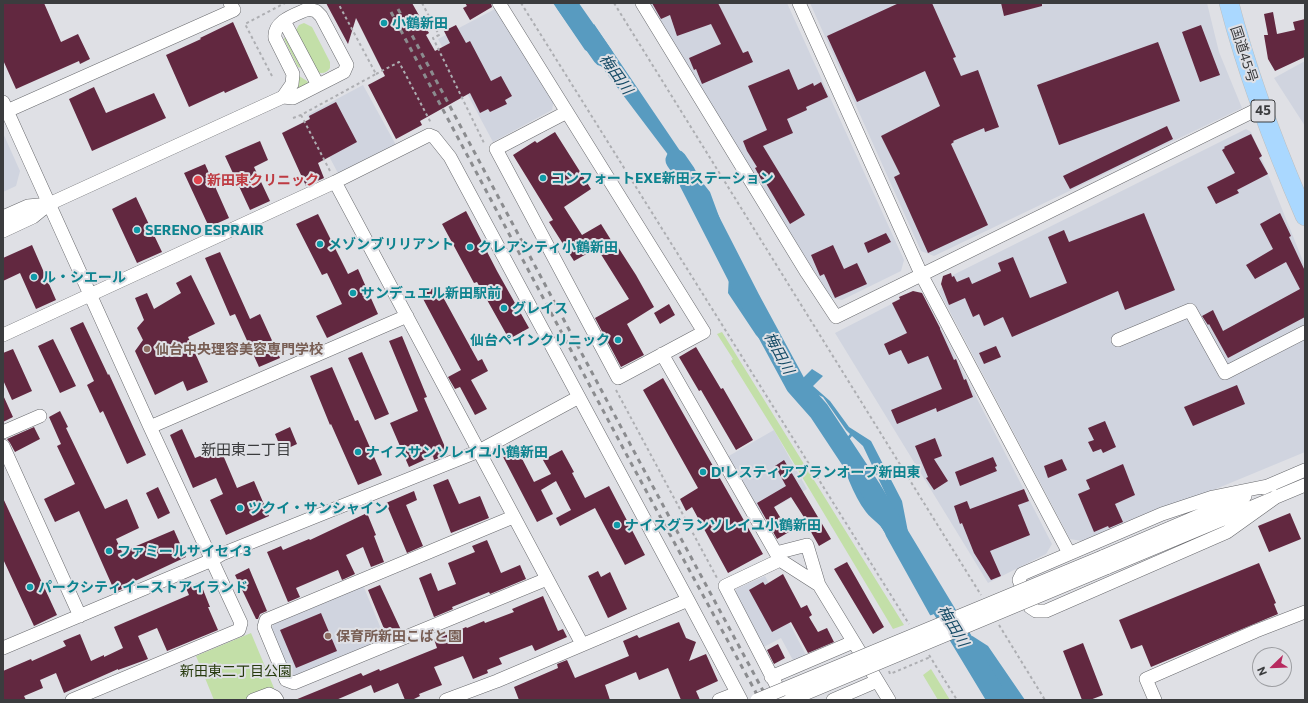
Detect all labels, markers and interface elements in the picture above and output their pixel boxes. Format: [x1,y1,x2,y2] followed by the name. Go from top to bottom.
[392,15,448,31] place label: 小鶴新田
[379,18,389,28] marker: 小鶴新田
[1227,24,1261,84] street label: 国道45号
[596,50,636,98] water label: 梅田川
[1251,100,1275,122] road number: 45
[551,170,774,186] place label: コンフォートEXE新田ステーション
[207,172,319,188] place label: 新田東クリニック
[538,173,548,183] marker: コンフォートEXE新田ステーション
[192,174,204,186] marker: 新田東クリニック
[145,222,264,238] place label: SERENO ESPRAIR
[132,225,142,235] marker: SERENO ESPRAIR
[328,236,454,252] place label: メゾンブリリアント
[315,239,325,249] marker: メゾンブリリアント
[478,239,618,255] place label: クレアシティ小鶴新田
[465,242,475,252] marker: クレアシティ小鶴新田
[42,269,126,285] place label: ル・シエール
[29,272,39,282] marker: ル・シエール
[361,285,501,301] place label: サンデュエル新田駅前
[348,288,358,298] marker: サンデュエル新田駅前
[512,300,568,316] place label: グレイス
[499,303,509,313] marker: グレイス
[760,329,798,377] water label: 梅田川
[470,332,610,348] place label: 仙台ペインクリニック
[613,335,623,345] marker: 仙台ペインクリニック
[155,341,323,357] place label: 仙台中央理容美容専門学校
[142,344,152,354] marker: 仙台中央理容美容専門学校
[201,441,291,459] district label: 新田東二丁目
[366,444,548,460] place label: ナイスサンソレイユ小鶴新田
[353,447,363,457] marker: ナイスサンソレイユ小鶴新田
[711,464,920,480] place label: D'レスティアブランオーブ新田東
[698,467,708,477] marker: D'レスティアブランオーブ新田東
[248,500,388,516] place label: ツクイ・サンシャイン
[235,503,245,513] marker: ツクイ・サンシャイン
[625,517,821,533] place label: ナイスグランソレイユ小鶴新田
[612,520,622,530] marker: ナイスグランソレイユ小鶴新田
[117,543,251,559] place label: ファミールサイセイ3
[104,546,114,556] marker: ファミールサイセイ3
[38,579,248,595] place label: パークシティイーストアイランド
[25,582,35,592] marker: パークシティイーストアイランド
[934,602,972,650] water label: 梅田川
[336,628,462,644] place label: 保育所新田こばと園
[323,631,333,641] marker: 保育所新田こばと園
[1252,647,1292,687] north arrow
[180,663,292,679] park label: 新田東二丁目公園
[1254,665,1269,678] text: N

